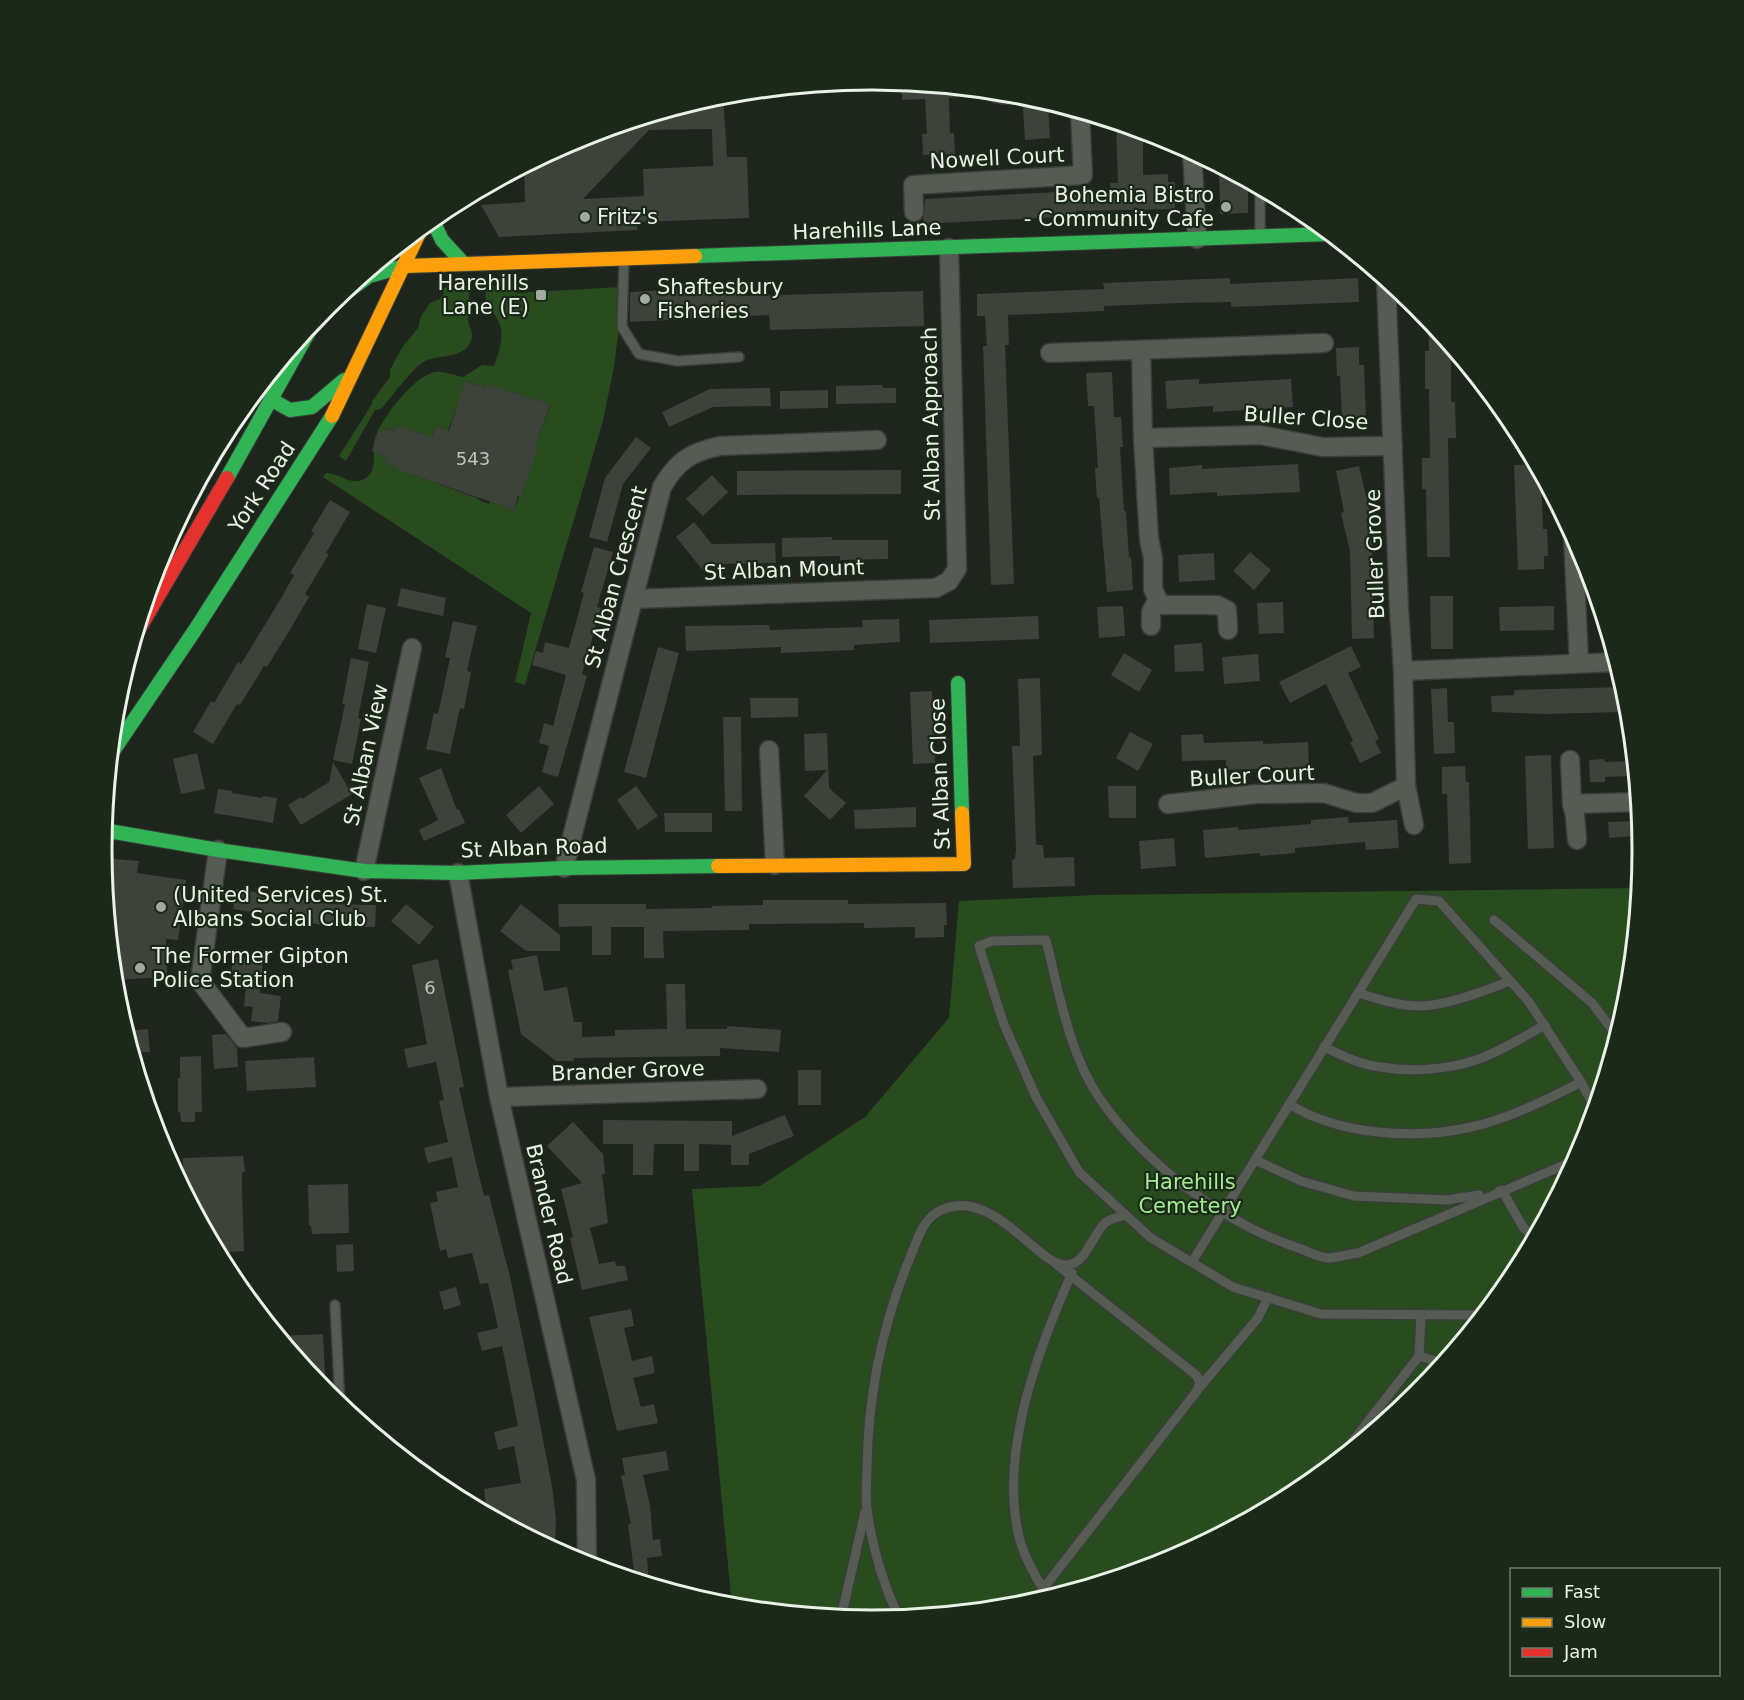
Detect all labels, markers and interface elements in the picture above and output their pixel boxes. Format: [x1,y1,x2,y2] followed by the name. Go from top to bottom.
[929,142,1065,174] street label: Nowell Court
[1024,183,1214,231] place label: Bohemia Bistro - Community Cafe
[1219,200,1233,214] marker: Bohemia Bistro - Community Cafe
[597,205,658,229] place label: Fritz's
[578,210,592,224] marker: Fritz's
[792,215,942,245] street label: Harehills Lane
[437,271,529,319] place label: Harehills Lane (E)
[657,275,783,323] place label: Shaftesbury Fisheries
[534,288,548,302] marker: Harehills Lane (E)
[638,292,652,306] marker: Shaftesbury Fisheries
[917,327,945,521] street label: St Alban Approach
[1243,402,1369,434] street label: Buller Close
[223,437,300,538] street label: York Road
[456,448,490,469] house number: 543
[580,483,652,671] street label: St Alban Crescent
[1361,488,1389,620] street label: Buller Grove
[703,555,865,585] street label: St Alban Mount
[339,682,393,828] street label: St Alban View
[925,698,955,850] street label: St Alban Close
[1189,761,1315,791] street label: Buller Court
[460,833,608,863] street label: St Alban Road
[173,883,389,931] place label: (United Services) St. Albans Social Club
[154,900,168,914] marker: (United Services) St. Albans Social Club
[151,944,349,992] place label: The Former Gipton Police Station
[133,961,147,975] marker: The Former Gipton Police Station
[424,977,436,998] house number: 6
[551,1056,705,1086] street label: Brander Grove
[521,1141,577,1287] street label: Brander Road
[1138,1170,1242,1218] park label: Harehills Cemetery
[1510,1568,1720,1676] legend
[1564,1581,1600,1602] text: Fast
[1564,1611,1606,1632] text: Slow
[1563,1641,1598,1662] text: Jam

